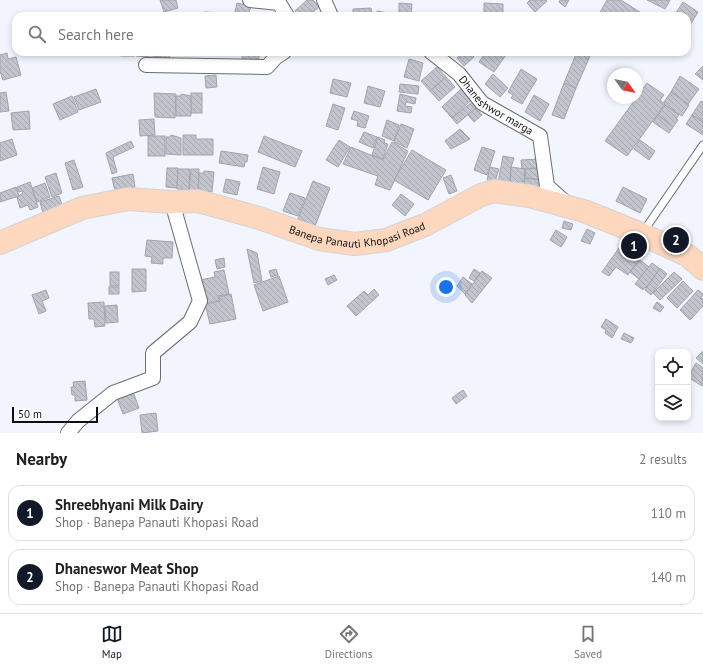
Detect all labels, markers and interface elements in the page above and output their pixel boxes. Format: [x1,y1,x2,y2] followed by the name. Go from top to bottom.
[12,12,691,56] search box
[26,23,48,45] icon: search
[58,25,134,44] text: Search here
[607,68,643,104] north arrow
[456,73,536,138] street label: Dhaneshwor marga
[287,219,427,251] street label: Banepa Panauti Khopasi Road
[663,225,689,255] pin: 2
[621,231,647,261] pin: 1
[436,277,456,297] your location
[655,349,691,421] map controls
[655,349,691,385] button: locate
[655,385,691,421] button: layers
[12,405,98,424] scale bar
[18,407,42,421] text: 50 m
[16,448,67,470] text: Nearby
[639,451,687,468] text: 2 results
[55,495,203,514] text: Shreebhyani Milk Dairy
[26,505,34,522] text: 1
[651,505,686,522] text: 110 m
[55,514,259,531] text: Shop · Banepa Panauti Khopasi Road
[55,559,199,578] text: Dhaneswor Meat Shop
[26,569,34,586] text: 2
[651,569,686,586] text: 140 m
[55,578,259,595] text: Shop · Banepa Panauti Khopasi Road
[101,623,123,661] tab: Map
[325,623,372,661] tab: Directions
[574,623,602,661] tab: Saved

